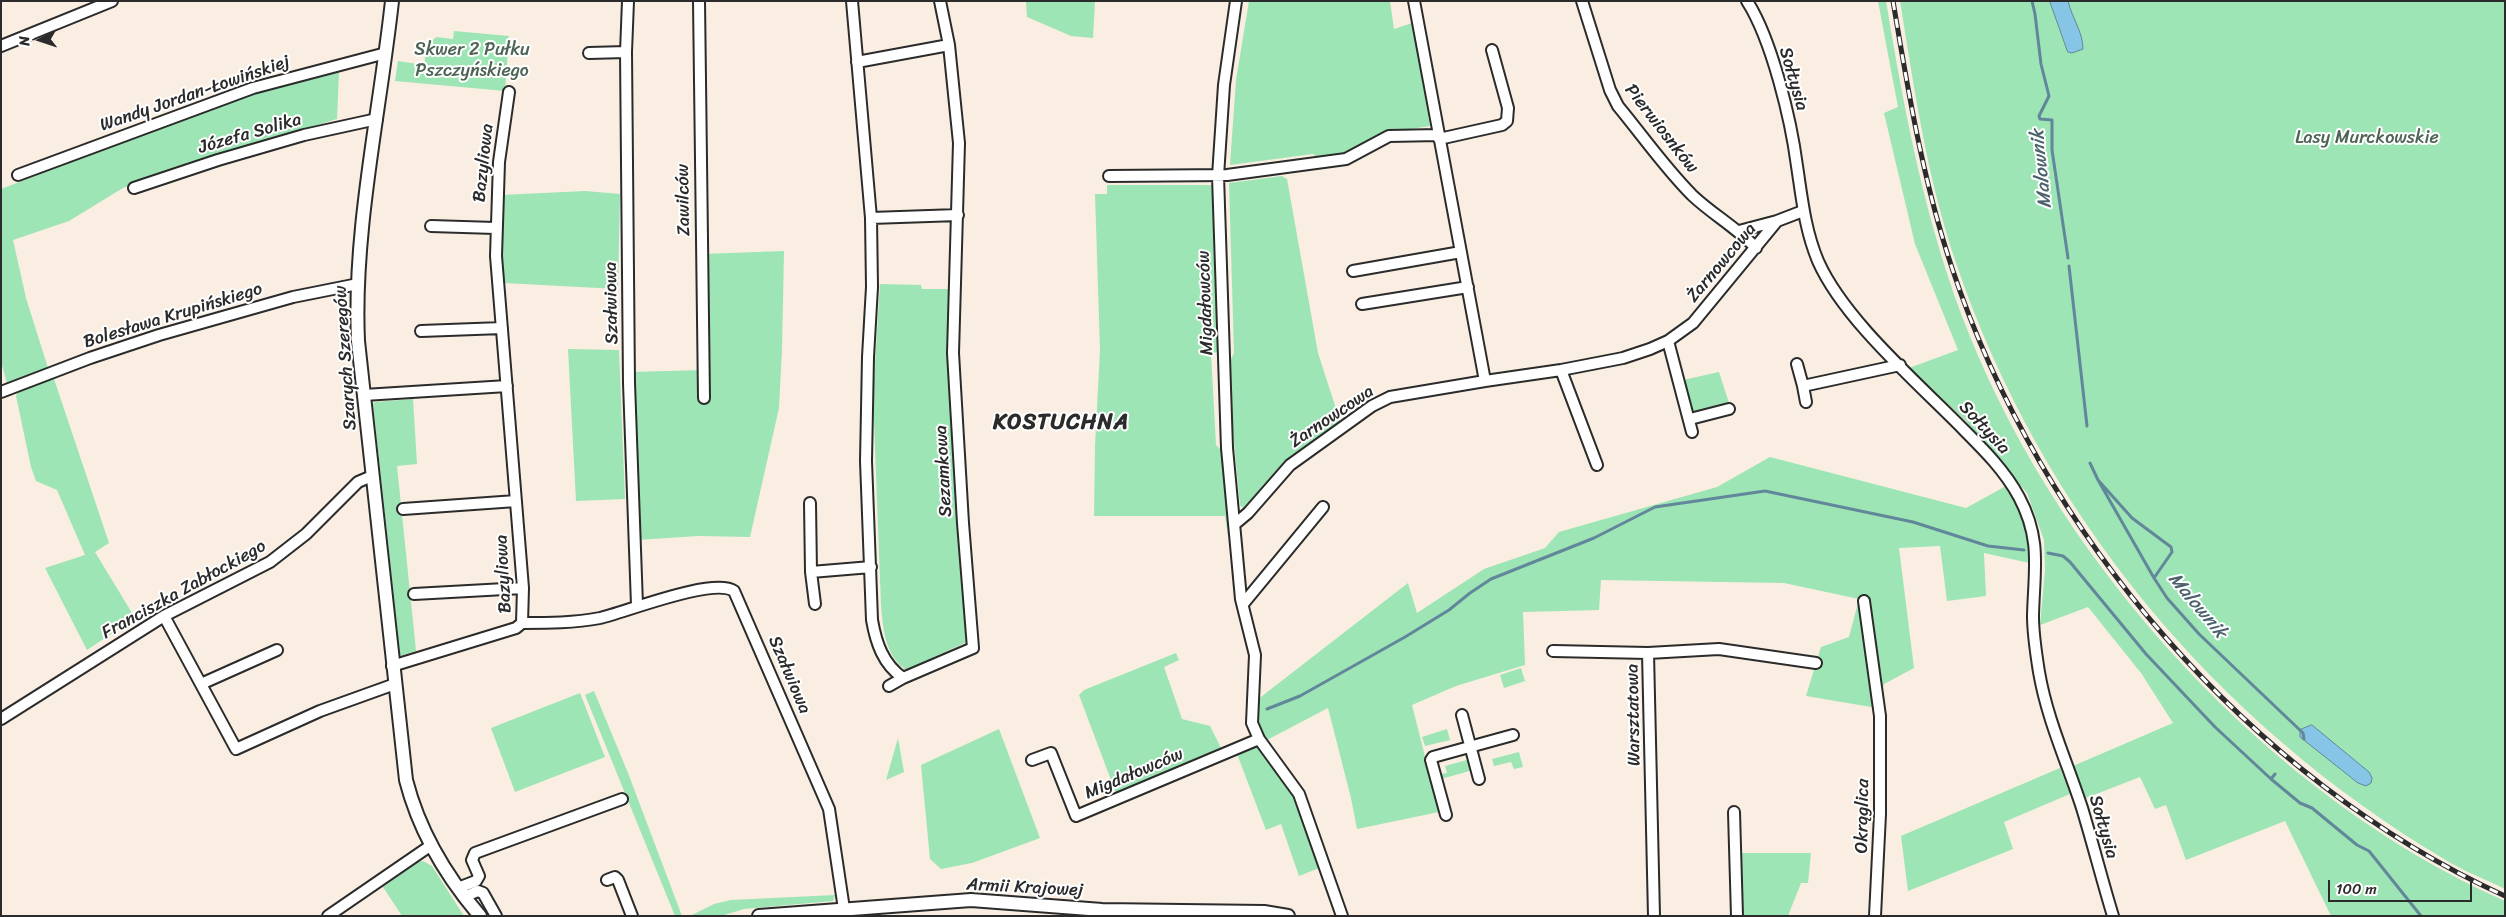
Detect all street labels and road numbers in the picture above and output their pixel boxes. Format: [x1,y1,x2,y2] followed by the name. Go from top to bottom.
[1774,45,1812,113] street label: Sołtysia
[97,51,293,137] street label: Wandy Jordan-Łowińskiej
[1619,80,1703,178] street label: Pierwiosnków
[196,109,304,159] street label: Józefa Solika
[469,123,499,203] street label: Bazyliowa
[673,164,695,236] street label: Zawilców
[1683,219,1761,307] street label: Żarnowcowa
[1193,250,1219,356] street label: Migdałowców
[600,262,624,344] street label: Szałwiowa
[81,279,265,353] street label: Bolesława Krupińskiego
[330,285,362,431] street label: Szarych Szeregów
[1286,381,1378,453] street label: Żarnowcowa
[1954,397,2014,459] street label: Sołtysia
[931,425,957,517] street label: Sezamkowa
[491,534,517,614] street label: Bazyliowa
[98,536,270,644] street label: Franciszka Zabłockiego
[763,633,815,717] street label: Szałwiowa
[1622,664,1646,766] street label: Warsztatowa
[1081,744,1187,804] street label: Migdałowców
[1852,778,1874,854] street label: Okrąglica
[2084,793,2122,861] street label: Sołtysia
[966,874,1084,902] street label: Armii Krajowej

